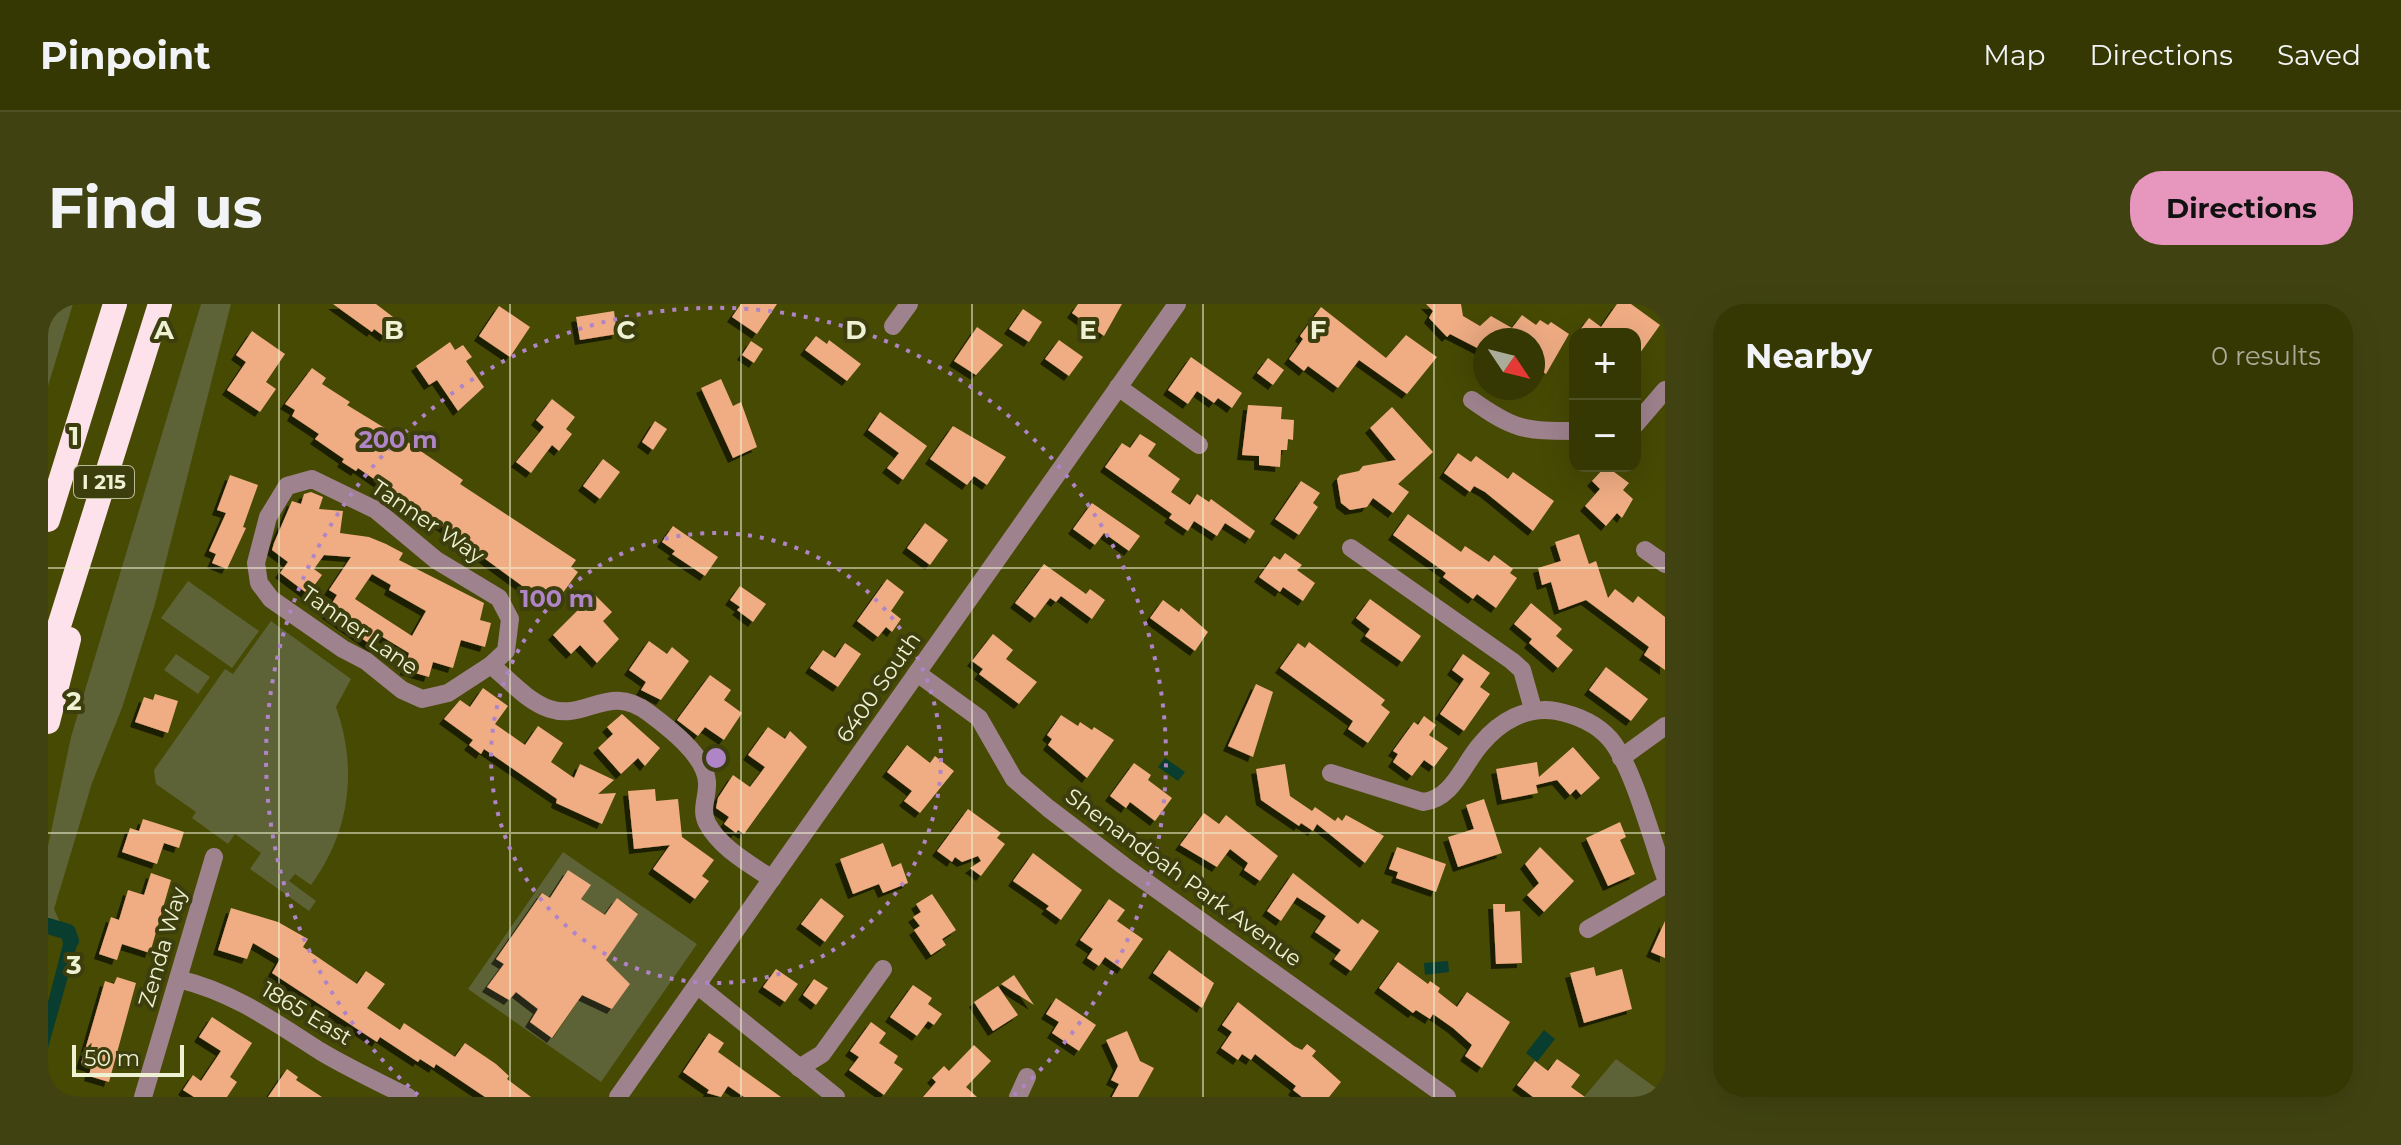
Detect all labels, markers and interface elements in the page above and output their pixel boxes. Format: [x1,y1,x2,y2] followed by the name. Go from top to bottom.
[40,32,211,79] text: Pinpoint
[1983,38,2045,72] text: Map
[2089,38,2233,72] text: Directions
[2277,38,2361,72] text: Saved
[2130,171,2353,245] button: Directions
[48,174,262,242] text: Find us
[153,314,175,346] text: A
[384,314,404,346] text: B
[617,314,636,346] text: C
[845,314,867,346] text: D
[1079,314,1097,346] text: E
[1310,314,1326,346] text: F
[1473,328,1545,400] north arrow
[1569,328,1641,472] map controls
[1569,328,1641,400] button: +
[1745,335,1872,377] text: Nearby
[2211,340,2321,372] text: 0 results
[1569,400,1641,472] button: −
[69,420,79,452] text: 1
[359,425,437,454] text: 200 m
[74,466,134,498] road number: I 215
[366,474,489,569] street label: Tanner Way
[296,580,423,681] street label: Tanner Lane
[520,584,594,613] text: 100 m
[830,627,926,748] street label: 6400 South
[66,685,82,717] text: 2
[702,744,730,772] centre of rings
[1060,783,1307,972] street label: Shenandoah Park Avenue
[132,884,193,1010] street label: Zenda Way
[65,949,82,981] text: 3
[257,976,357,1051] street label: 1865 East
[72,1041,184,1077] scale bar
[84,1045,140,1072] text: 50 m

